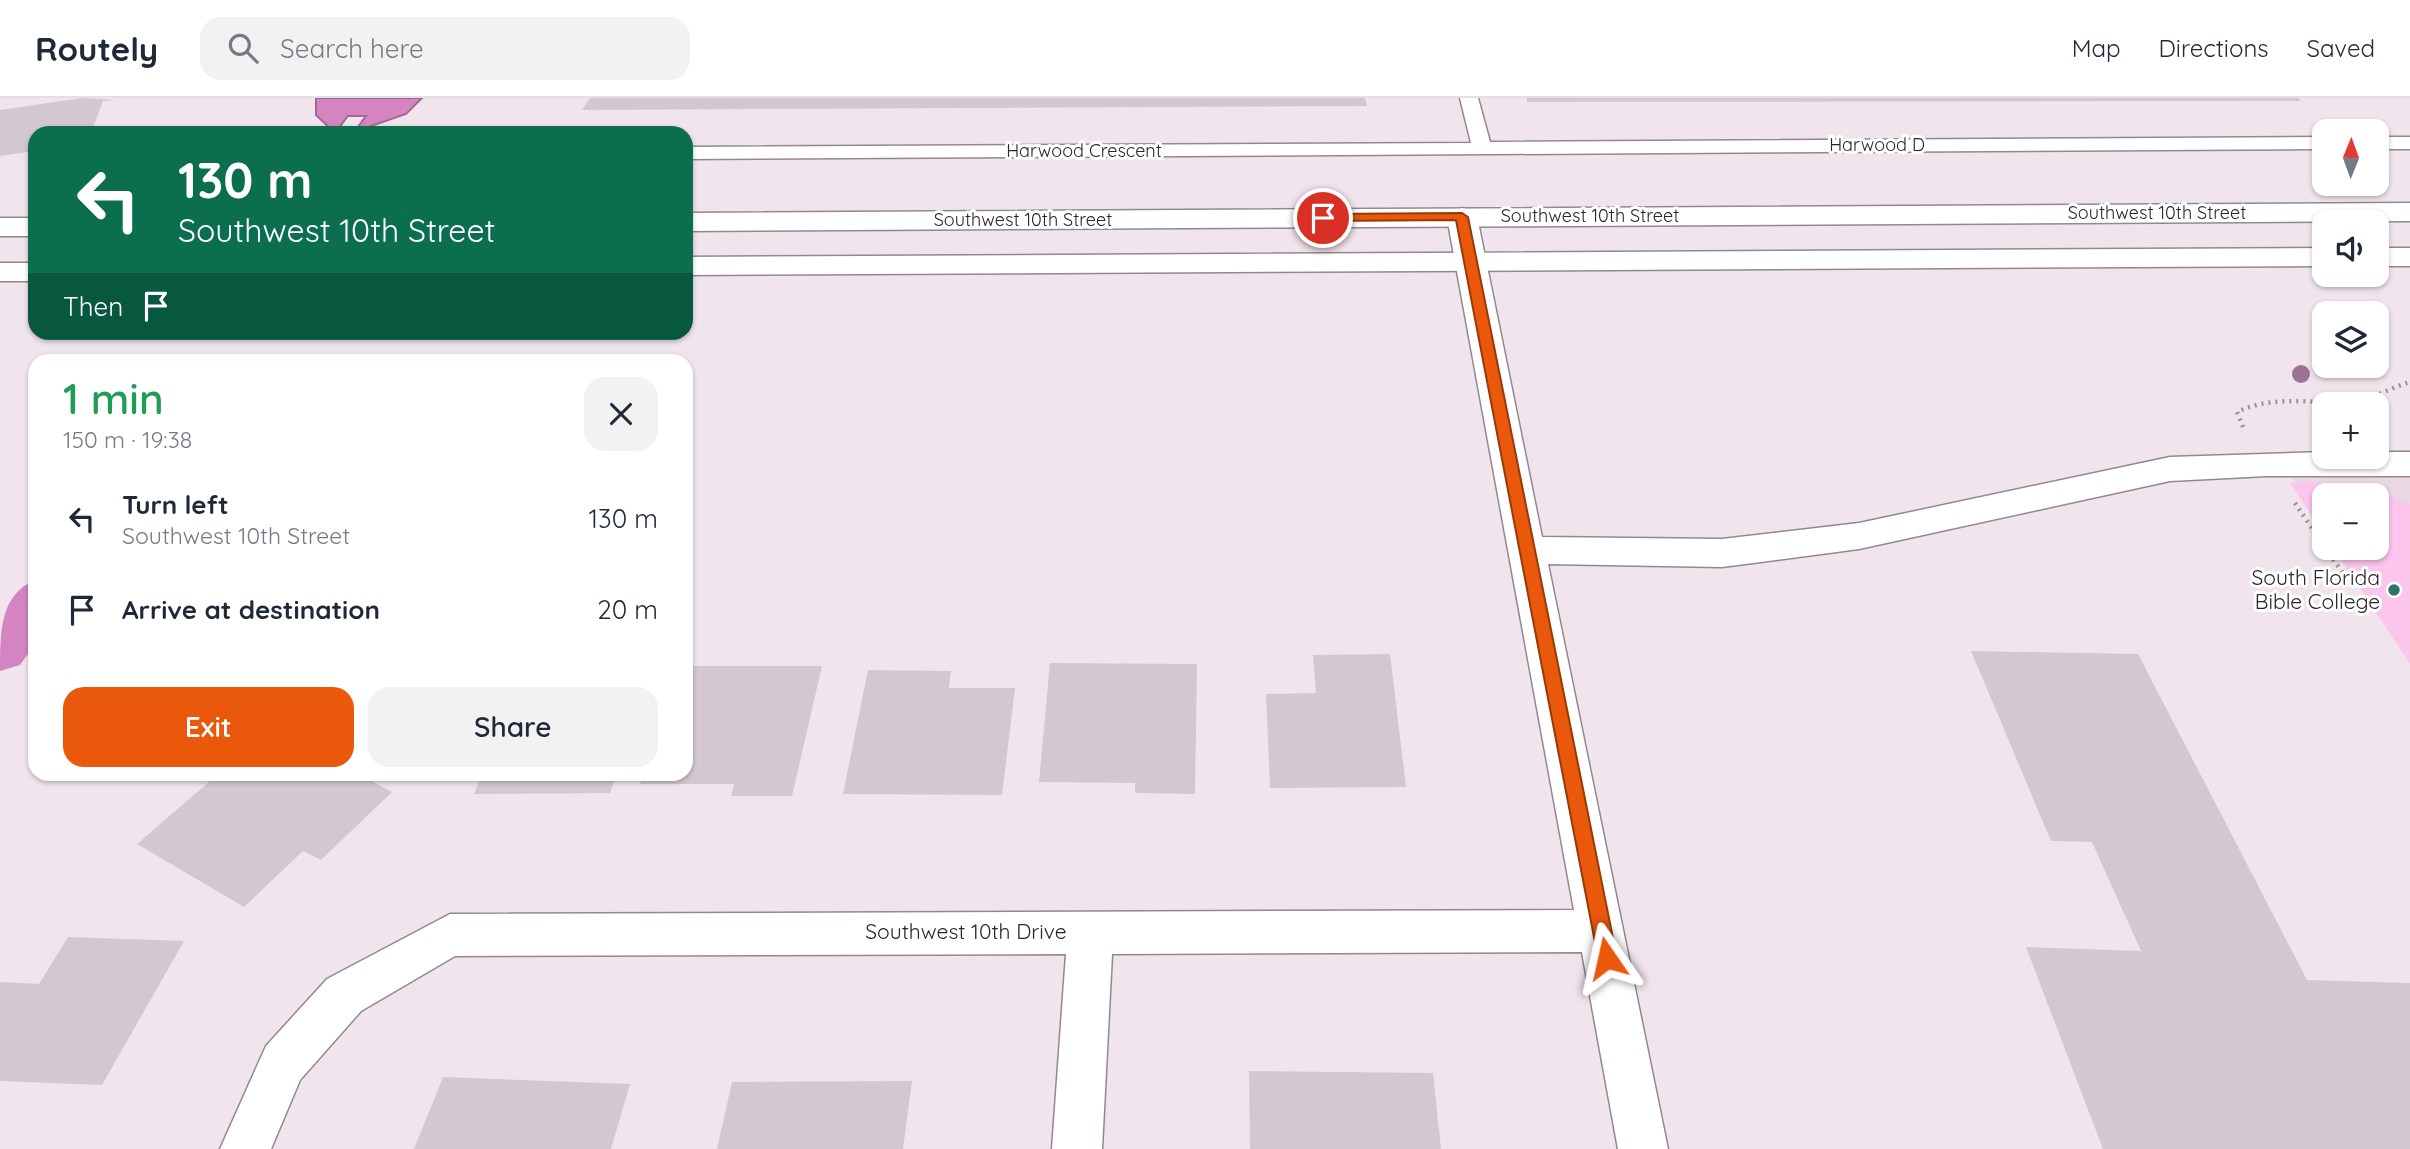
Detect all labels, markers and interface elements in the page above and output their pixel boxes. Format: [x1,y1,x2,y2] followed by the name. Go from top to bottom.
[200,17,690,80] search box
[35,28,158,69] text: Routely
[224,29,262,67] icon: search
[280,32,424,65] text: Search here
[2072,33,2121,63] text: Map
[2159,33,2269,63] text: Directions
[2307,33,2375,63] text: Saved
[2312,119,2389,196] north arrow
[2312,119,2389,560] map controls
[1829,133,1925,156] street label: Harwood D
[1006,139,1162,162] street label: Harwood Crescent
[178,149,312,210] text: 130 m
[63,154,154,245] icon: left
[1293,188,1353,248] pin
[1304,199,1342,237] icon: arrive
[2068,201,2246,224] street label: Southwest 10th Street
[1501,204,1679,227] street label: Southwest 10th Street
[934,208,1112,231] street label: Southwest 10th Street
[178,210,495,250] text: Southwest 10th Street
[2312,210,2389,287] button: sound
[137,287,175,325] icon: arrive
[63,290,123,323] text: Then
[2312,301,2389,378] button: layers
[63,372,164,425] text: 1 min
[584,377,658,451] button: close
[2312,392,2389,469] button: +
[63,425,192,454] text: 150 m · 19:38
[2312,483,2389,560] button: −
[122,488,229,521] text: Turn left
[63,500,101,538] icon: left
[588,502,658,535] text: 130 m
[122,521,350,550] text: Southwest 10th Street
[2252,564,2380,614] place label: South Florida Bible College
[2386,582,2402,598] marker: South Florida Bible College
[63,591,101,629] icon: arrive
[122,593,380,626] text: Arrive at destination
[597,593,658,626] text: 20 m
[63,687,354,767] button: Exit
[368,687,658,767] button: Share
[865,918,1067,944] street label: Southwest 10th Drive
[1570,921,1644,995] position arrow

